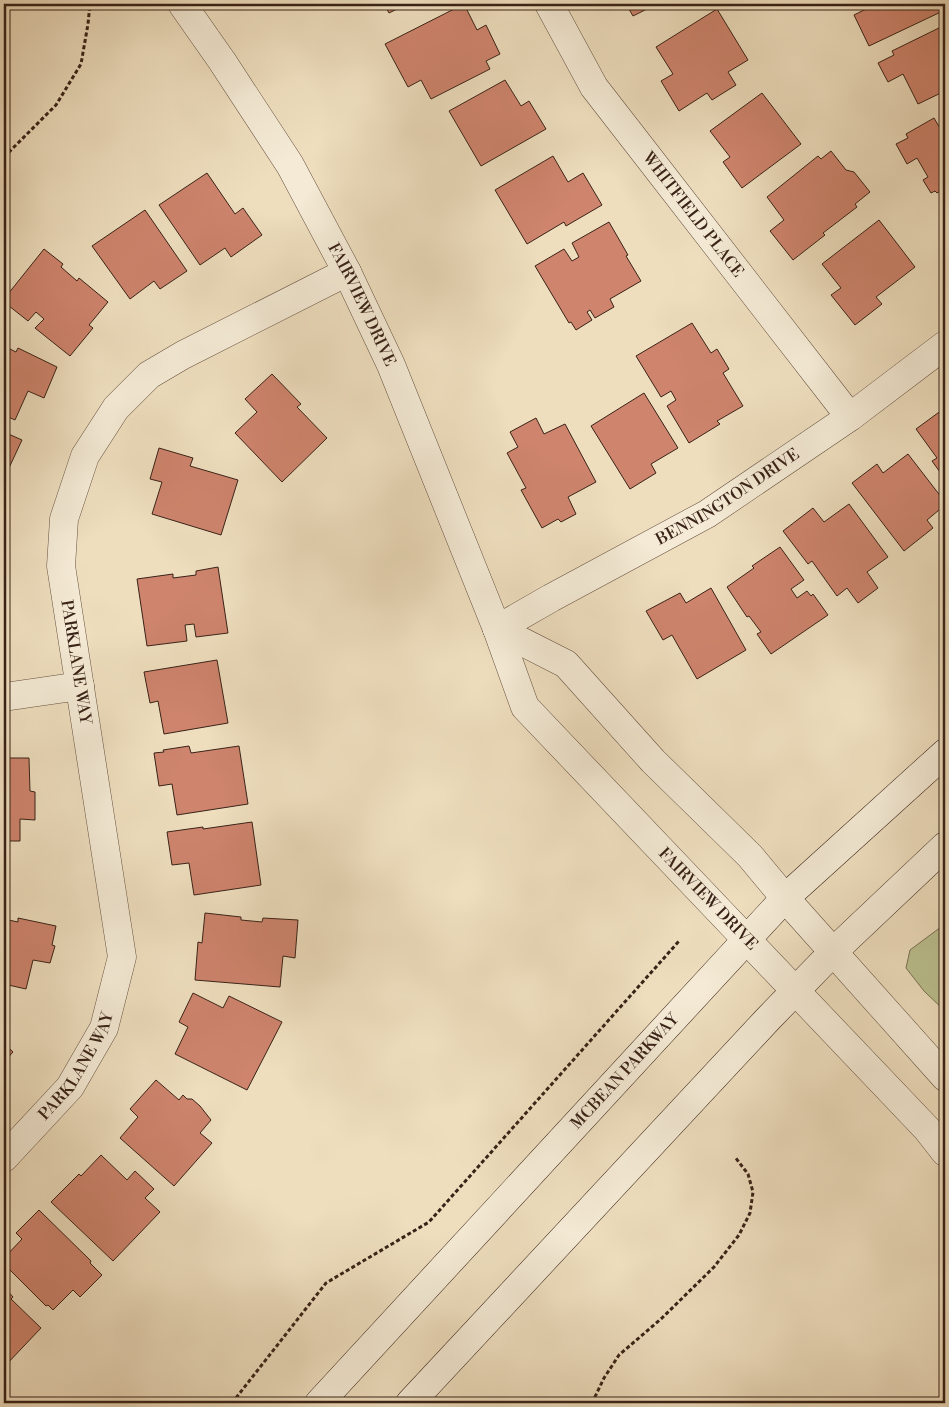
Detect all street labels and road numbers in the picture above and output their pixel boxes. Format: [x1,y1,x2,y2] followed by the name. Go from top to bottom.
[638,147,748,281] street label: WHITFIELD PLACE
[323,240,400,370] street label: FAIRVIEW DRIVE
[652,444,803,550] street label: BENNINGTON DRIVE
[56,598,96,727] street label: PARKLANE WAY
[654,844,762,954] street label: FAIRVIEW DRIVE
[34,1009,118,1124] street label: PARKLANE WAY
[567,1009,684,1133] street label: MCBEAN PARKWAY

